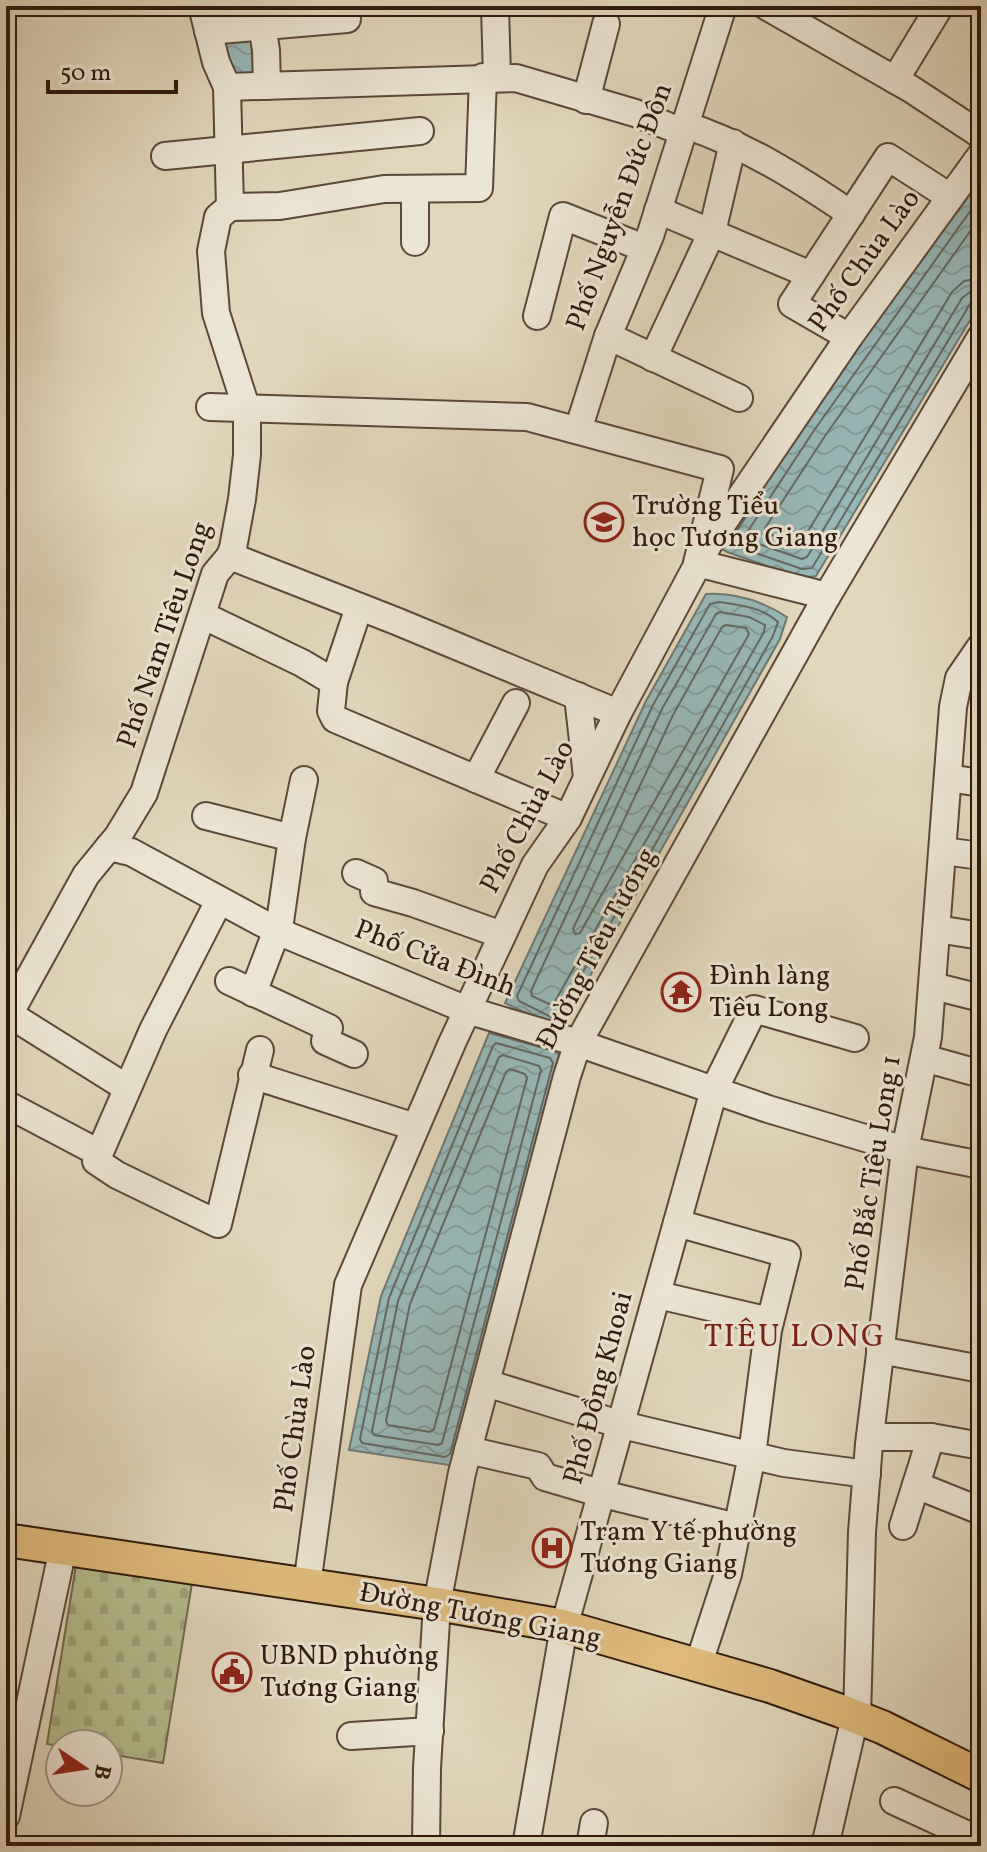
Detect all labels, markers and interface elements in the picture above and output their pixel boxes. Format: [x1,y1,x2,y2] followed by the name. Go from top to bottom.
[48,44,176,94] scale bar
[60,57,112,91] text: 50 m
[557,78,683,336] street label: Phố Nguyễn Đức Đôn
[800,181,930,341] street label: Phố Chùa Lào
[632,487,838,558] place label: Trường Tiểu học Tương Giang
[583,501,625,543] school or university icon: Trường Tiểu học Tương Giang
[108,516,222,754] street label: Phố Nam Tiêu Long
[471,734,585,900] street label: Phố Chùa Lào
[527,841,667,1057] street label: Đường Tiêu Tương
[349,910,521,1008] street label: Phố Cửa Đình
[709,957,830,1028] place label: Đình làng Tiêu Long
[660,971,702,1013] temple icon: Đình làng Tiêu Long
[836,1052,912,1294] street label: Phố Bắc Tiêu Long 1
[554,1287,644,1489] street label: Phố Đồng Khoai
[704,1316,886,1360] district label: TIÊU LONG
[265,1343,327,1515] street label: Phố Chùa Lào
[580,1513,797,1584] place label: Trạm Y tế phường Tương Giang
[531,1527,573,1569] hospital icon: Trạm Y tế phường Tương Giang
[356,1573,604,1659] street label: Đường Tương Giang
[260,1637,439,1708] place label: UBND phường Tương Giang
[211,1651,253,1693] public building icon: UBND phường Tương Giang
[44,1728,124,1808] north arrow
[84,1761,118,1783] text: B

